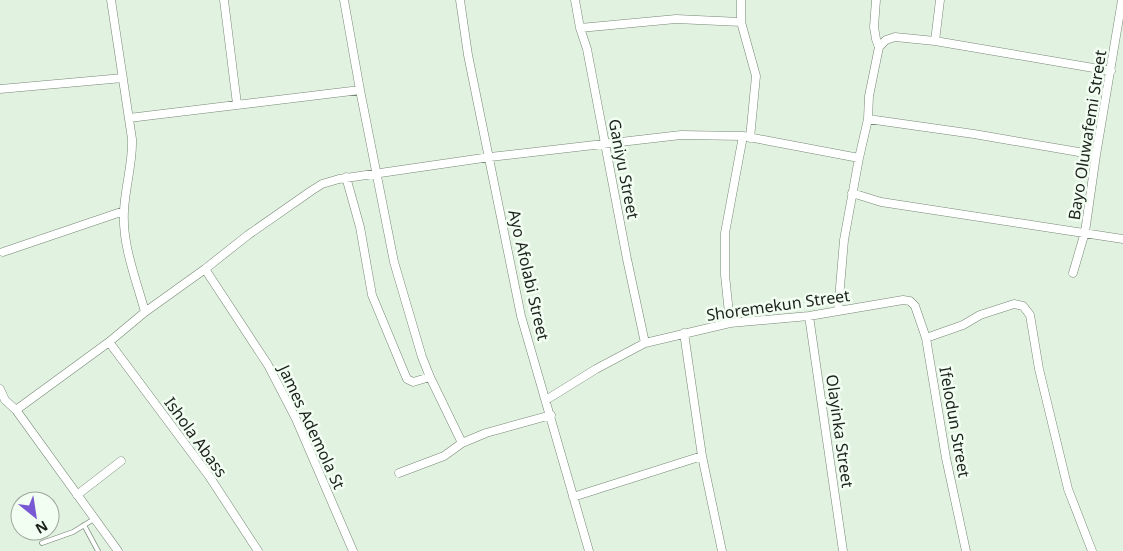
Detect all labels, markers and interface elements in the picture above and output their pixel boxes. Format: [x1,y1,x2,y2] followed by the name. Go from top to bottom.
[1063,48,1111,222] street label: Bayo Oluwafemi Street
[604,117,645,221] street label: Ganiyu Street
[503,207,555,343] street label: Ayo Afolabi Street
[705,284,851,326] street label: Shoremekun Street
[273,359,351,493] street label: James Ademola St
[934,365,976,479] street label: Ifelodun Street
[821,373,859,489] street label: Olayinka Street
[159,392,233,482] street label: Ishola Abass
[10,491,60,541] north arrow
[32,517,51,539] text: N

